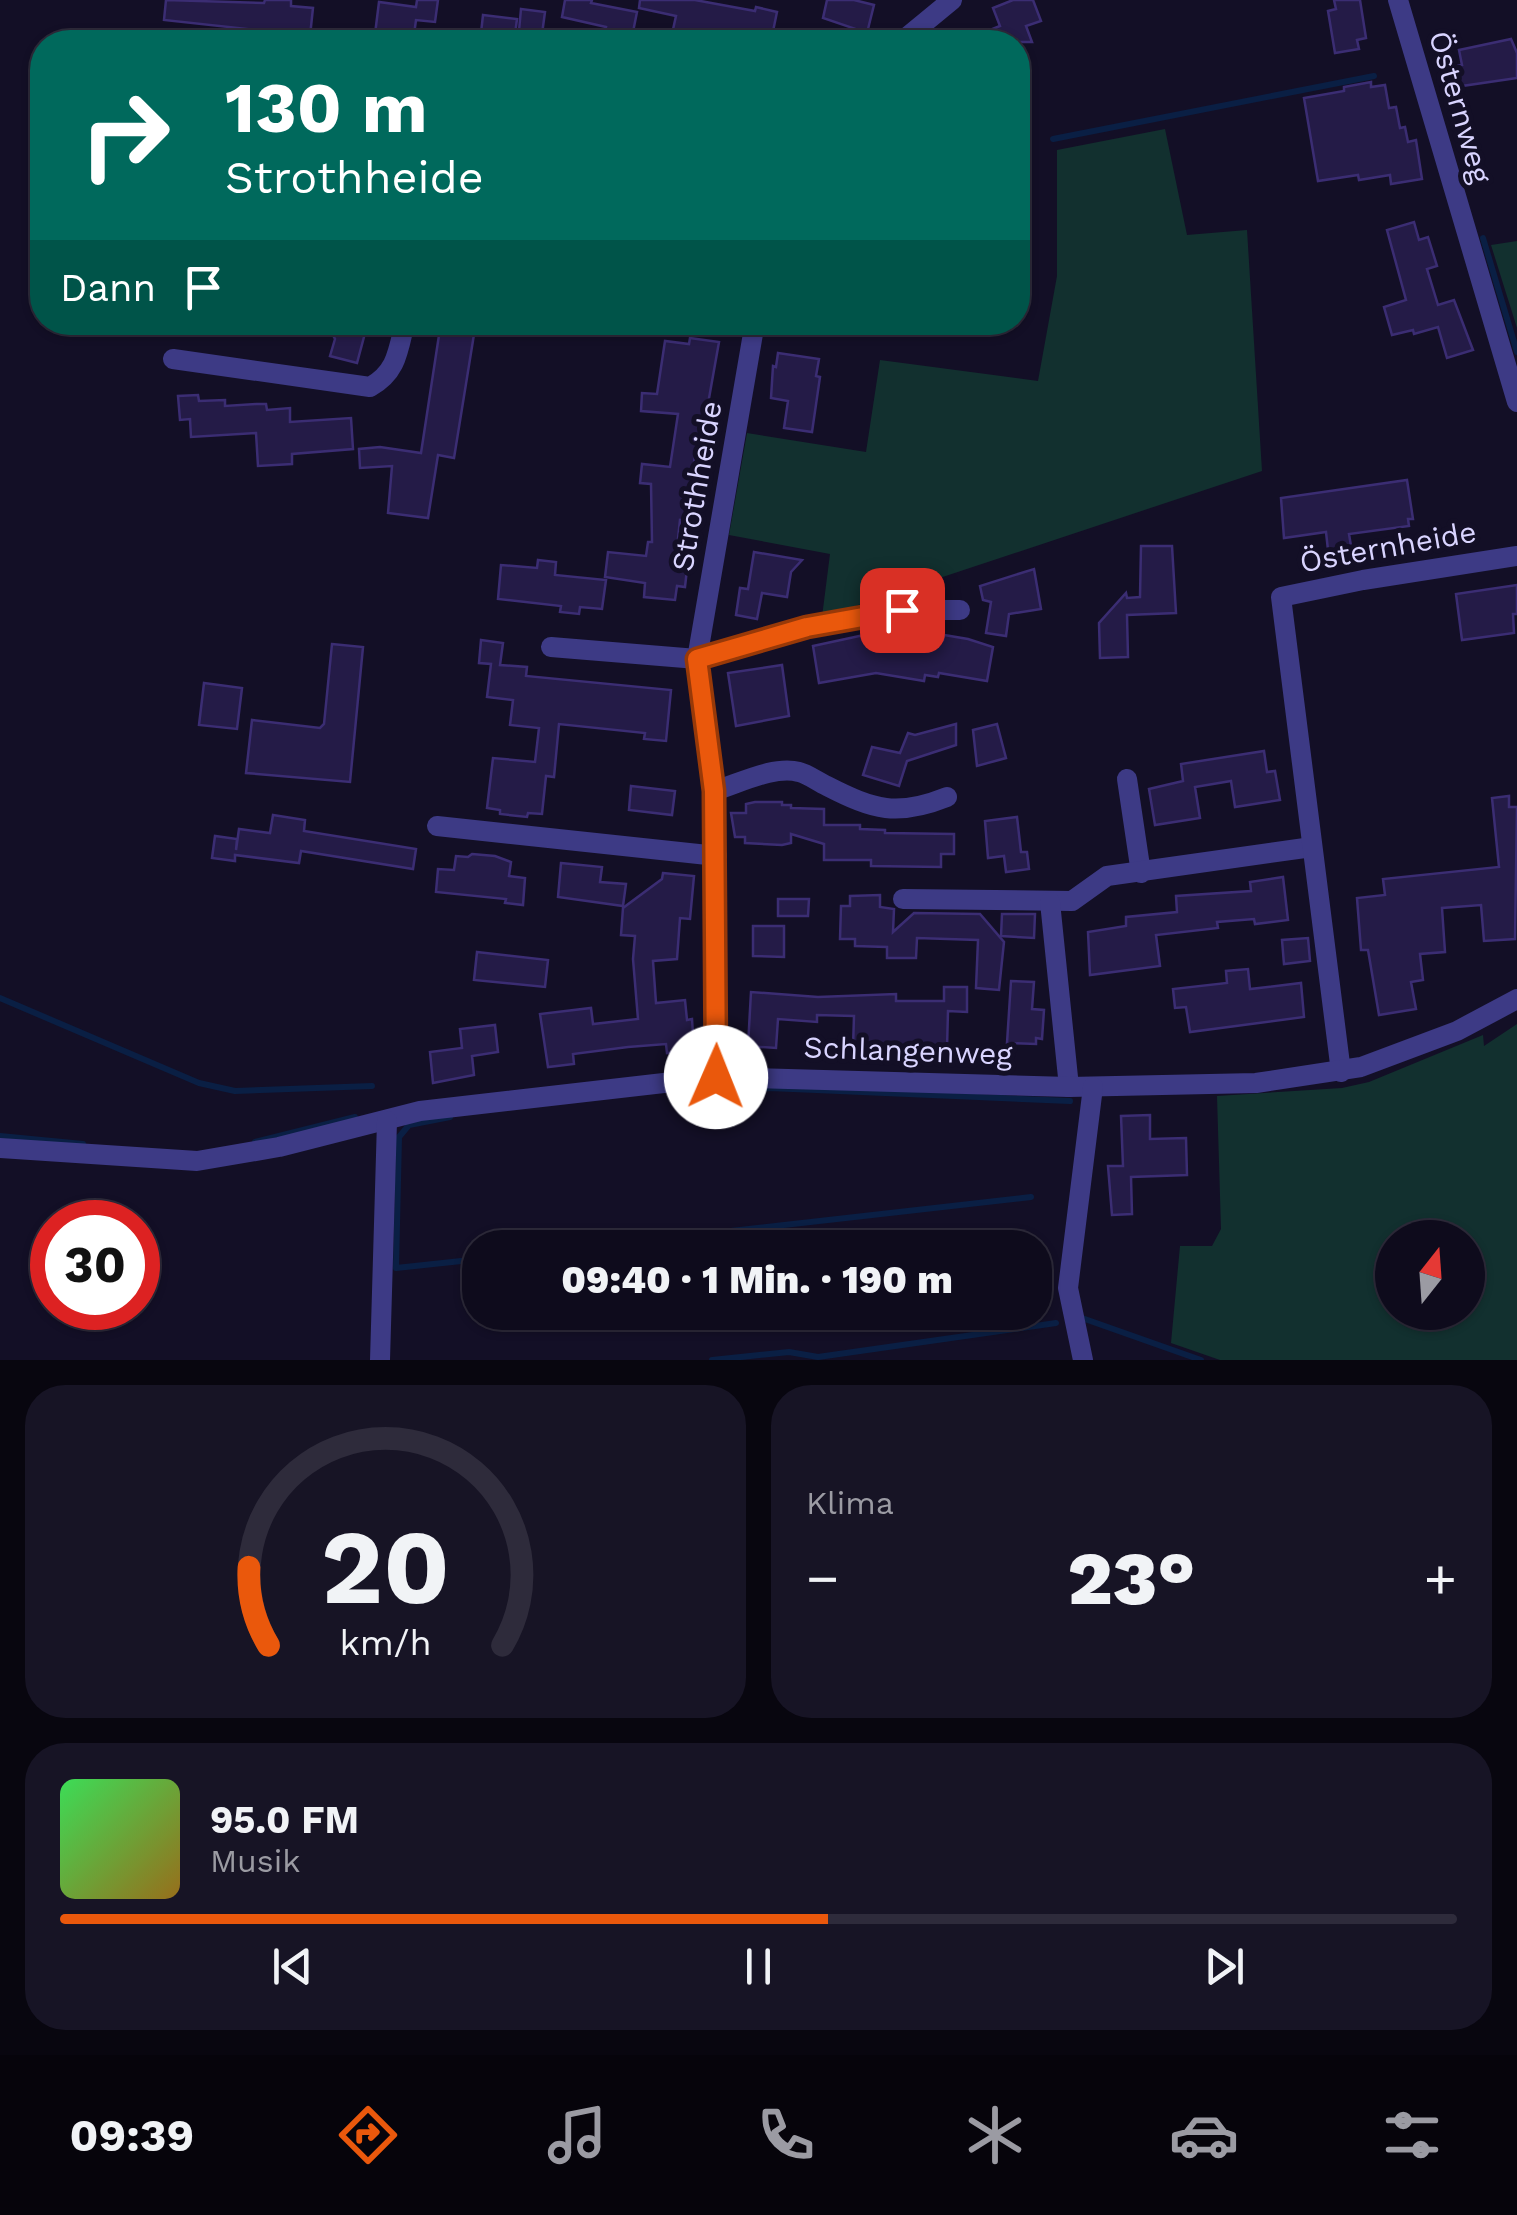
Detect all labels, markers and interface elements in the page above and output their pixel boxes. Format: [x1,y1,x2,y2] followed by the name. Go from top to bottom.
[1422,27,1499,187] street label: Östernweg
[225,67,428,149] text: 130 m
[60,70,190,200] icon: right
[225,151,484,204] text: Strothheide
[176,260,231,315] icon: arrive
[60,266,156,310] text: Dann
[664,398,729,574] street label: Strothheide
[1297,514,1479,579] street label: Östernheide
[860,568,945,653] pin
[875,583,930,638] icon: arrive
[664,1025,768,1129] position arrow
[803,1029,1013,1072] street label: Schlangenweg
[30,1200,160,1330] speed limit sign: 30
[1375,1220,1485,1330] north arrow
[1375,1220,1485,1330] map controls
[561,1258,953,1302] text: 09:40 · 1 Min. · 190 m
[806,1484,894,1522] text: Klima
[321,1506,450,1628] text: 20
[1068,1534,1195,1622] text: 23°
[806,1546,839,1610] text: −
[1424,1546,1457,1610] text: +
[339,1622,432,1664] text: km/h
[210,1798,359,1842] text: 95.0 FM
[210,1842,300,1880] text: Musik
[265,1939,320,1994] icon: previous
[731,1939,786,1994] icon: pause
[1197,1939,1252,1994] icon: next
[333,2100,403,2170] icon: directions
[542,2100,612,2170] icon: music
[751,2100,821,2170] icon: phone
[960,2100,1030,2170] icon: climate
[1169,2100,1239,2170] icon: car
[1377,2100,1447,2170] icon: filters
[69,2109,194,2162] text: 09:39

